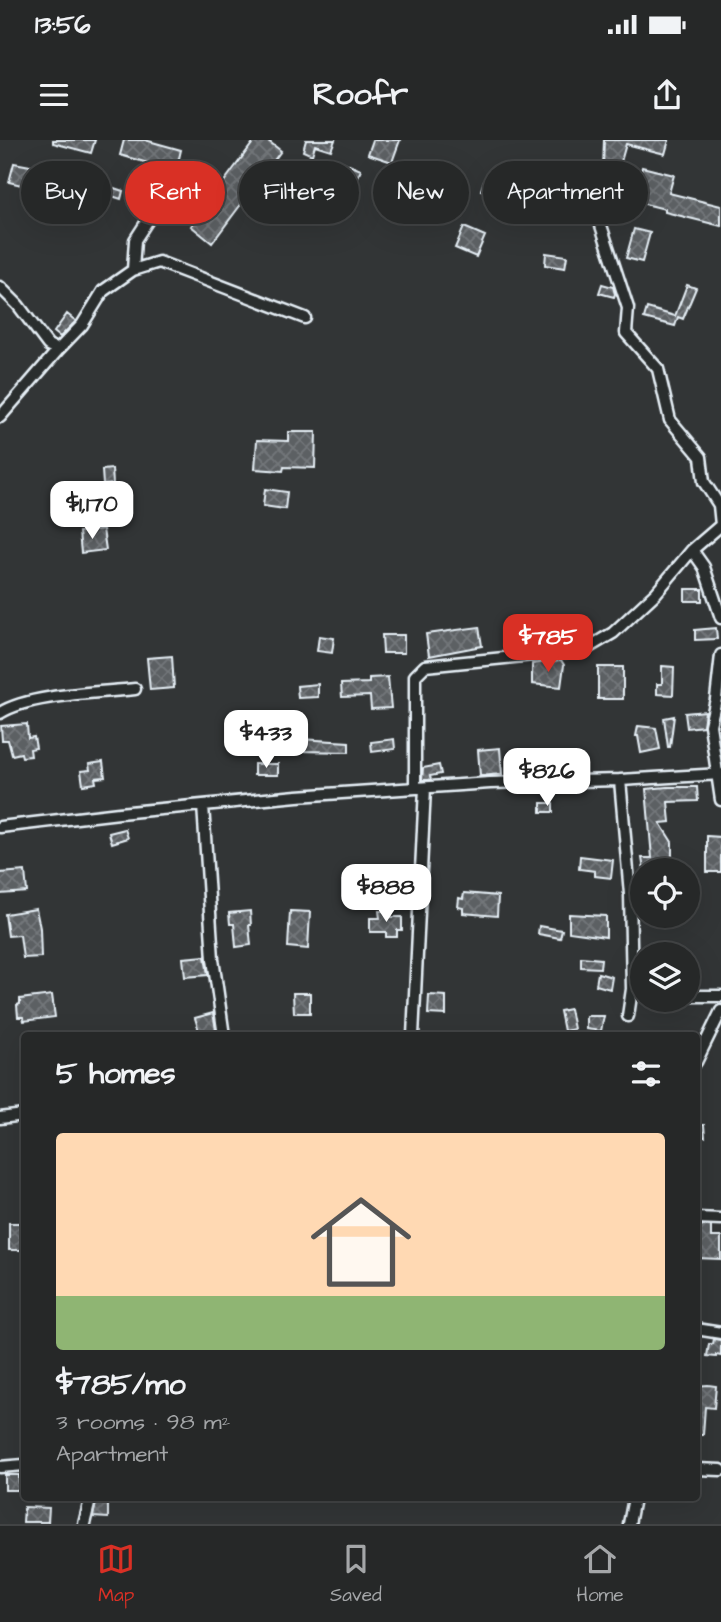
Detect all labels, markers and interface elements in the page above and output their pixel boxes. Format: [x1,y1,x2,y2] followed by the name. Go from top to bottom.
[35,7,91,43] text: 13:56
[313,72,408,117] text: Roofr
[35,76,73,114] icon: menu
[648,76,686,114] icon: share
[21,161,111,224] chip: Buy
[125,161,225,224] chip: Rent
[239,161,359,224] chip: Filters
[373,161,469,224] chip: New
[483,161,648,224] chip: Apartment
[35,482,149,541] pin: $1,170
[66,488,118,520] text: $1,170
[507,615,589,674] pin: $785
[519,621,577,653] text: $785
[225,710,307,770] pin: $433
[240,717,292,749] text: $433
[506,748,588,808] pin: $826
[519,755,575,787] text: $826
[630,858,700,1012] map controls
[630,858,700,928] button: locate
[345,864,427,924] pin: $888
[357,871,415,903] text: $888
[630,942,700,1012] button: layers
[56,1053,176,1095] text: 5 homes
[627,1055,665,1093] icon: filters
[298,1179,424,1305] icon: home
[56,1364,186,1406] text: $785/mo
[56,1406,230,1438] text: 3 rooms · 98 m²
[56,1438,168,1470] text: Apartment
[97,1540,135,1609] tab: Map
[330,1540,382,1609] tab: Saved
[576,1540,624,1609] tab: Home

